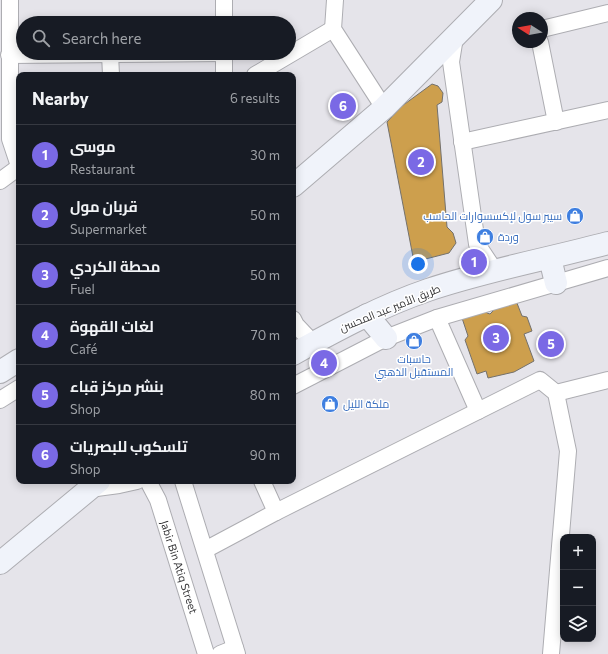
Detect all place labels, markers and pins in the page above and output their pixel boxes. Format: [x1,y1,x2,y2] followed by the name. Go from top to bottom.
[330,91,356,121] pin: 6
[408,147,434,177] pin: 2
[565,206,585,226] shop icon: سيبر سول لإكسسوارات الحاسب
[423,209,562,223] place label: سيبر سول لإكسسوارات الحاسب
[475,227,495,247] shop icon: وردة
[498,230,519,244] place label: وردة
[461,247,487,277] pin: 1
[483,323,509,353] pin: 3
[538,329,564,359] pin: 5
[404,331,424,351] shop icon: حاسبات المستقبل الذهبي
[311,348,337,378] pin: 4
[374,352,454,381] place label: حاسبات المستقبل الذهبي
[320,394,340,414] shop icon: ملكة الليل
[343,397,389,411] place label: ملكة الليل

